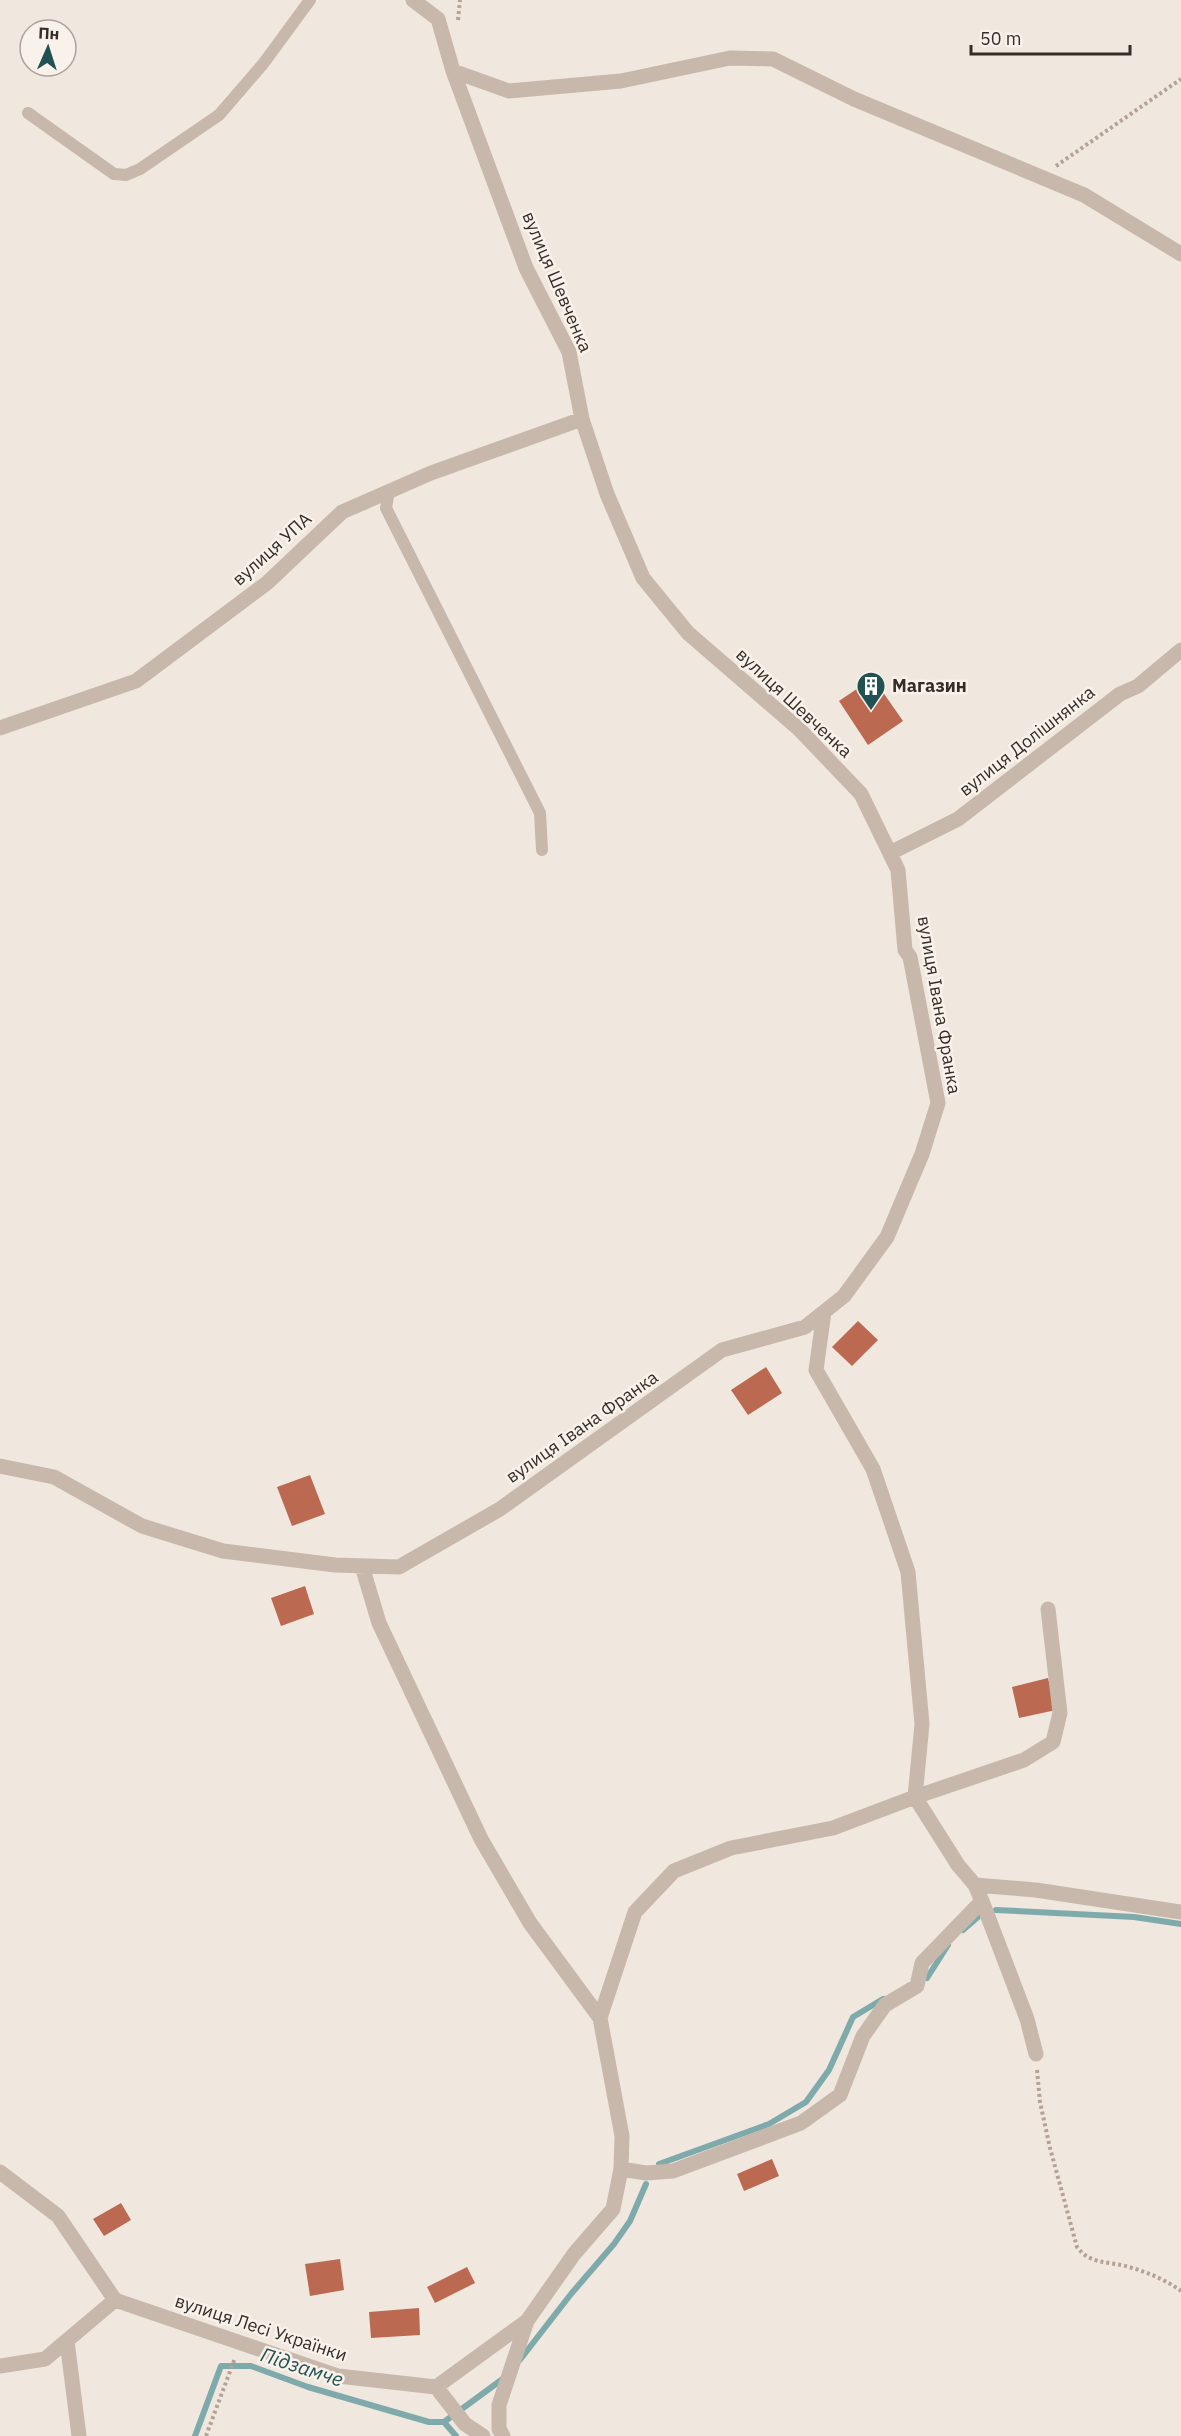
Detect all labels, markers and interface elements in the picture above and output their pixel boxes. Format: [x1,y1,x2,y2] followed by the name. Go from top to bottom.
[18,18,78,78] north arrow
[971,18,1130,56] scale bar
[38,22,60,44] text: Пн
[980,27,1022,50] text: 50 m
[517,208,598,356] street label: вулиця Шевченка
[227,507,316,590] street label: вулиця УПА
[731,643,858,763] street label: вулиця Шевченка
[855,670,887,712] building icon: Магазин
[892,674,967,697] place label: Магазин
[954,680,1100,801] street label: вулиця Долішнянка
[913,914,967,1096] street label: вулиця Івана Франка
[501,1365,663,1488] street label: вулиця Івана Франка
[172,2289,350,2366] street label: вулиця Лесі Українки
[257,2341,347,2393] water label: Підзамче

